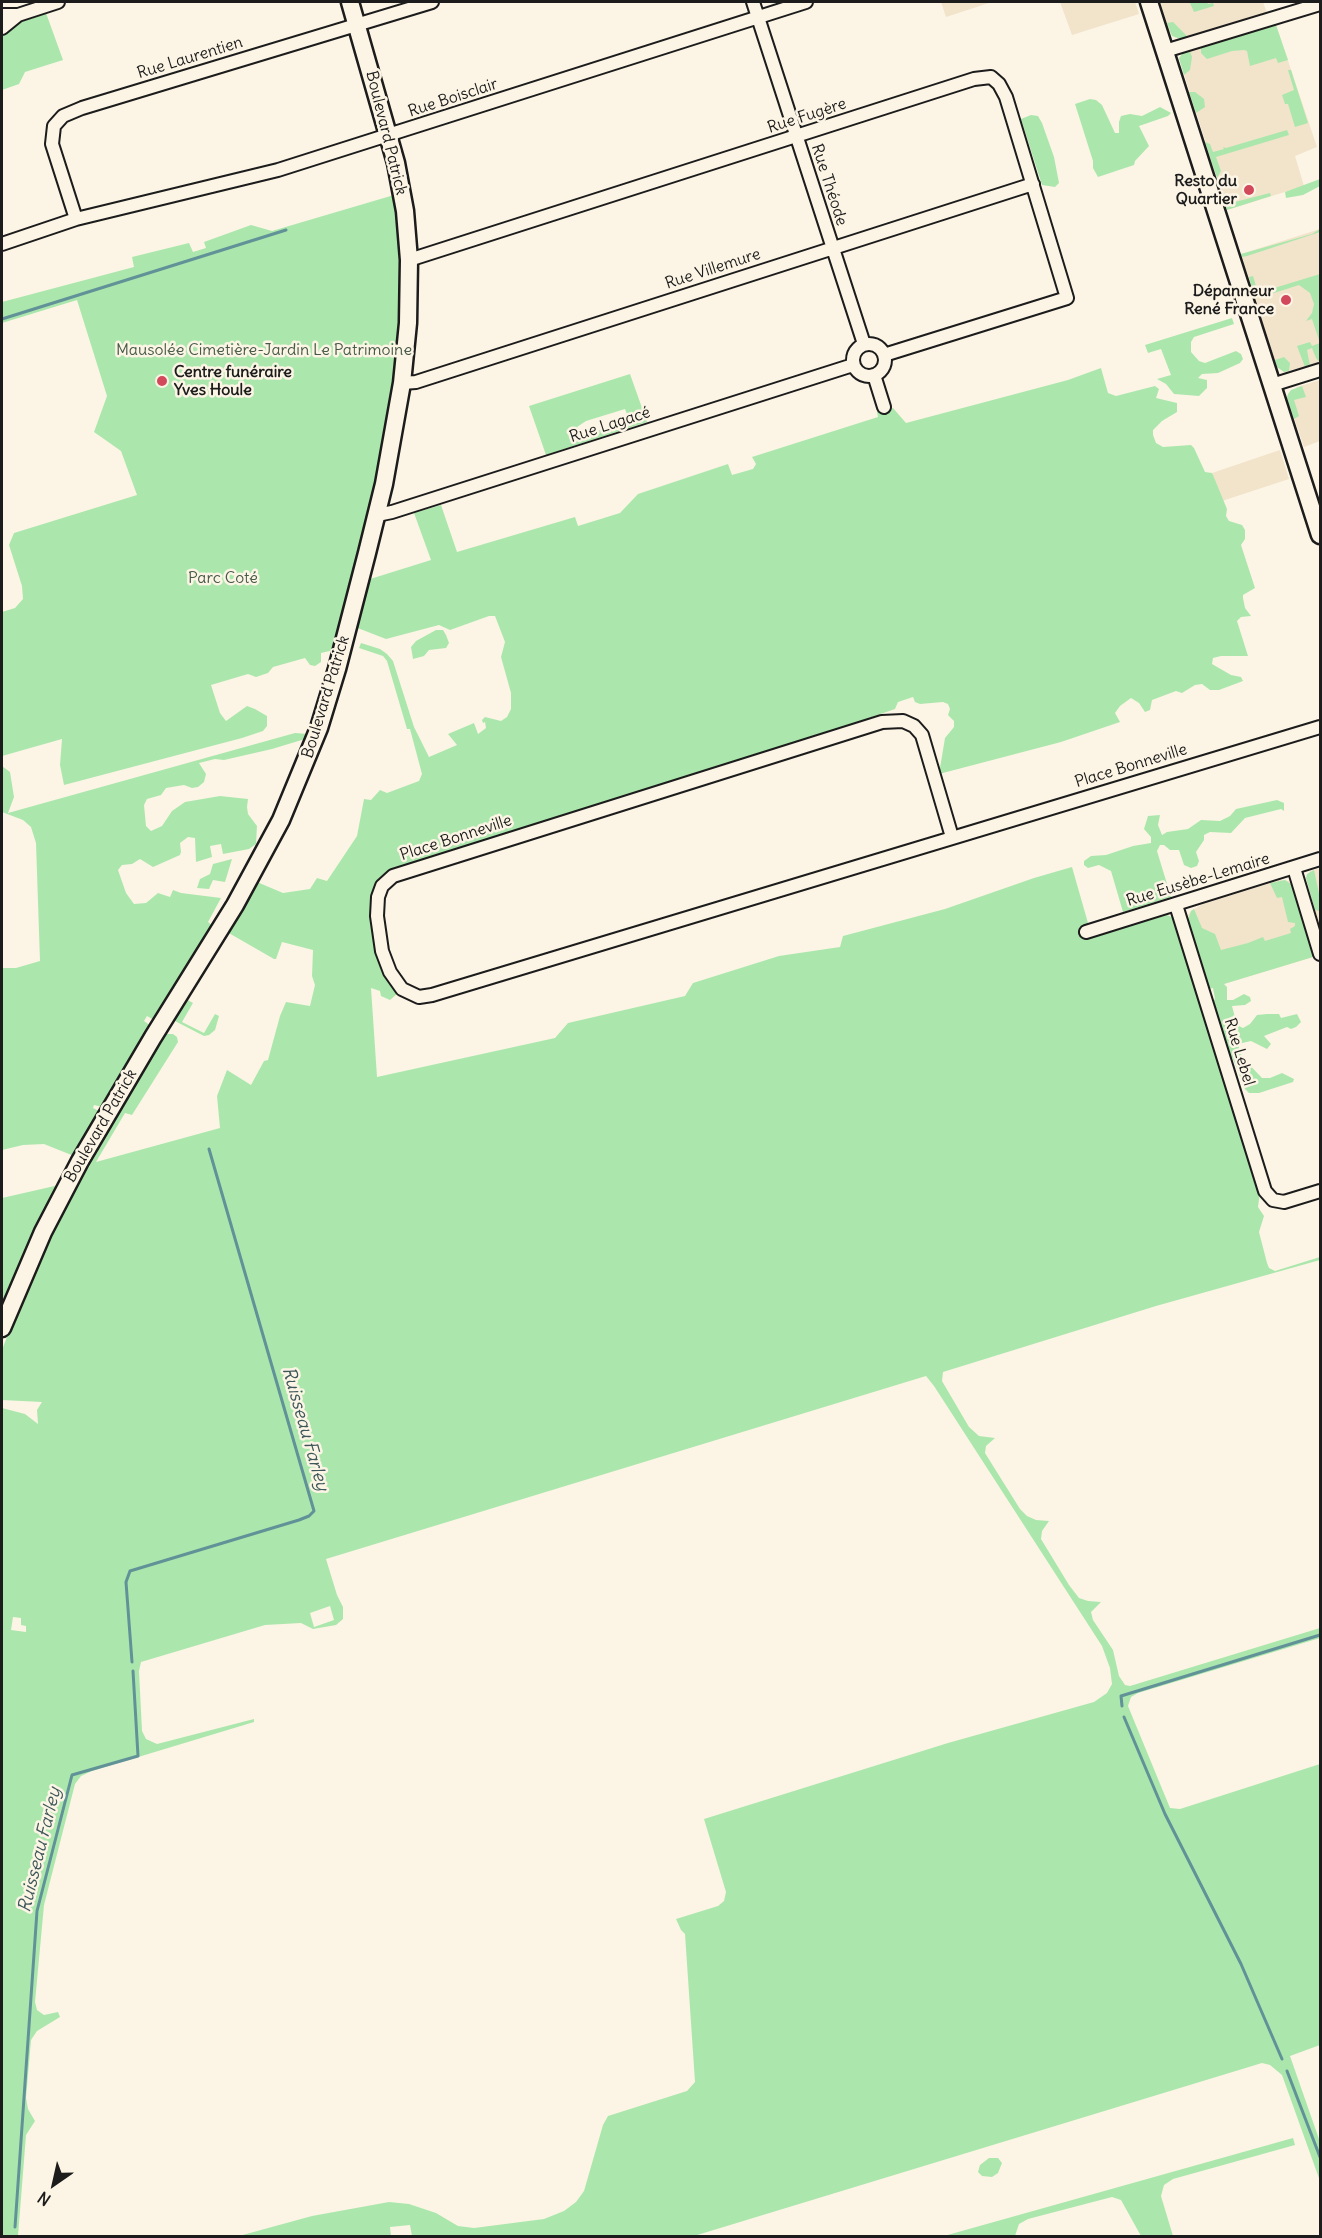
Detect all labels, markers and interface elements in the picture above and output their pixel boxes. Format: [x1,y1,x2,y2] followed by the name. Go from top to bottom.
[135,33,245,83] street label: Rue Laurentien
[361,69,411,197] street label: Boulevard Patrick
[406,74,500,122] street label: Rue Boisclair
[765,94,849,138] street label: Rue Fugère
[807,142,851,228] street label: Rue Théode
[1174,171,1237,209] place label: Resto du Quartier
[1242,183,1256,197] marker: Resto du Quartier
[663,245,763,293] street label: Rue Villemure
[1184,281,1274,319] place label: Dépanneur René France
[1279,293,1293,307] marker: Dépanneur René France
[116,340,412,360] park label: Mausolée Cimetière-Jardin Le Patrimoine
[174,362,292,400] place label: Centre funéraire Yves Houle
[155,374,169,388] marker: Centre funéraire Yves Houle
[567,403,653,447] street label: Rue Lagacé
[188,568,258,588] park label: Parc Coté
[298,633,354,761] street label: Boulevard Patrick
[1073,740,1189,792] street label: Place Bonneville
[398,811,514,865] street label: Place Bonneville
[1124,849,1272,911] street label: Rue Eusèbe-Lemaire
[1220,1016,1258,1088] street label: Rue Lebel
[61,1066,141,1186] street label: Boulevard Patrick
[277,1365,333,1493] water label: Ruisseau Farley
[14,1785,66,1915] water label: Ruisseau Farley
[24,2154,84,2214] north arrow
[34,2188,54,2210] text: N

